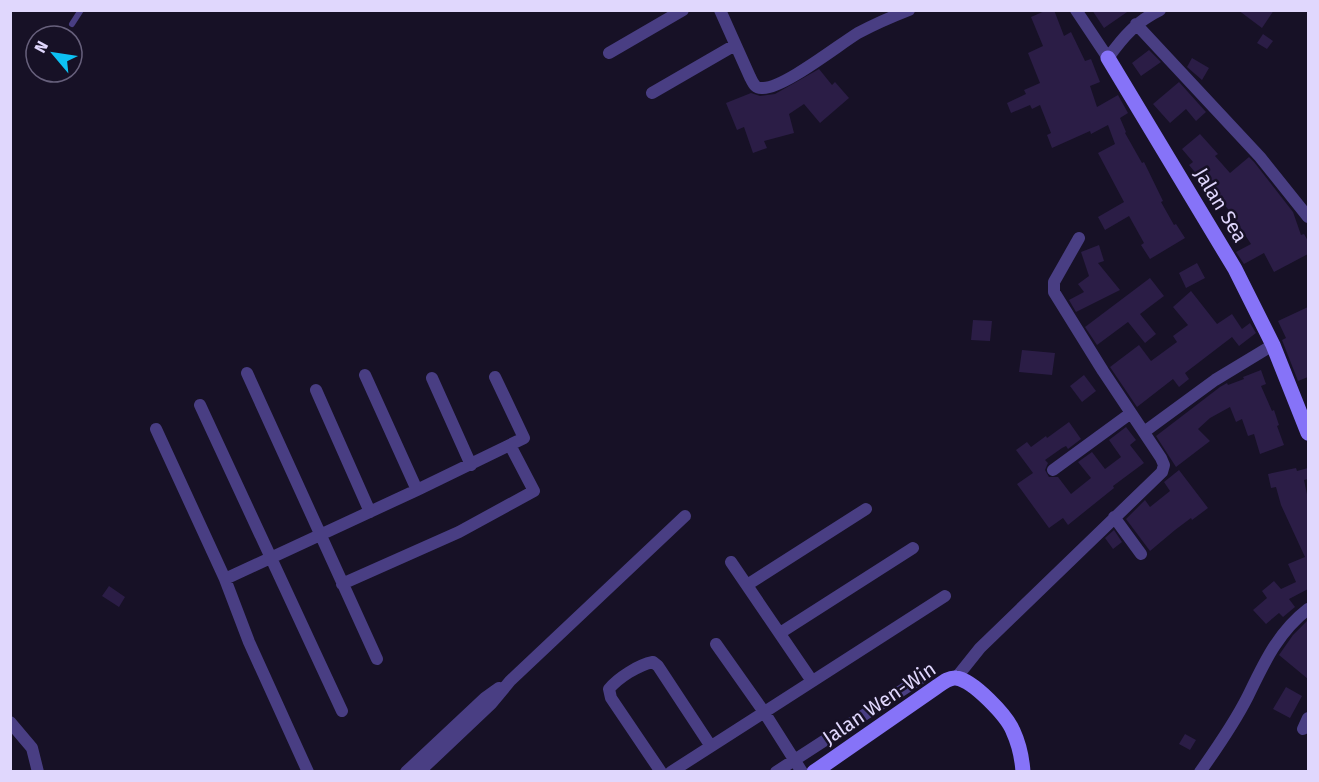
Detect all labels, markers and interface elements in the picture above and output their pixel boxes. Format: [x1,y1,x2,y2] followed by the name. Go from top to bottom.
[24,24,84,84] north arrow
[30,38,52,56] text: N
[1189,163,1253,247] street label: Jalan Sea
[818,656,940,750] street label: Jalan Wen-Win

